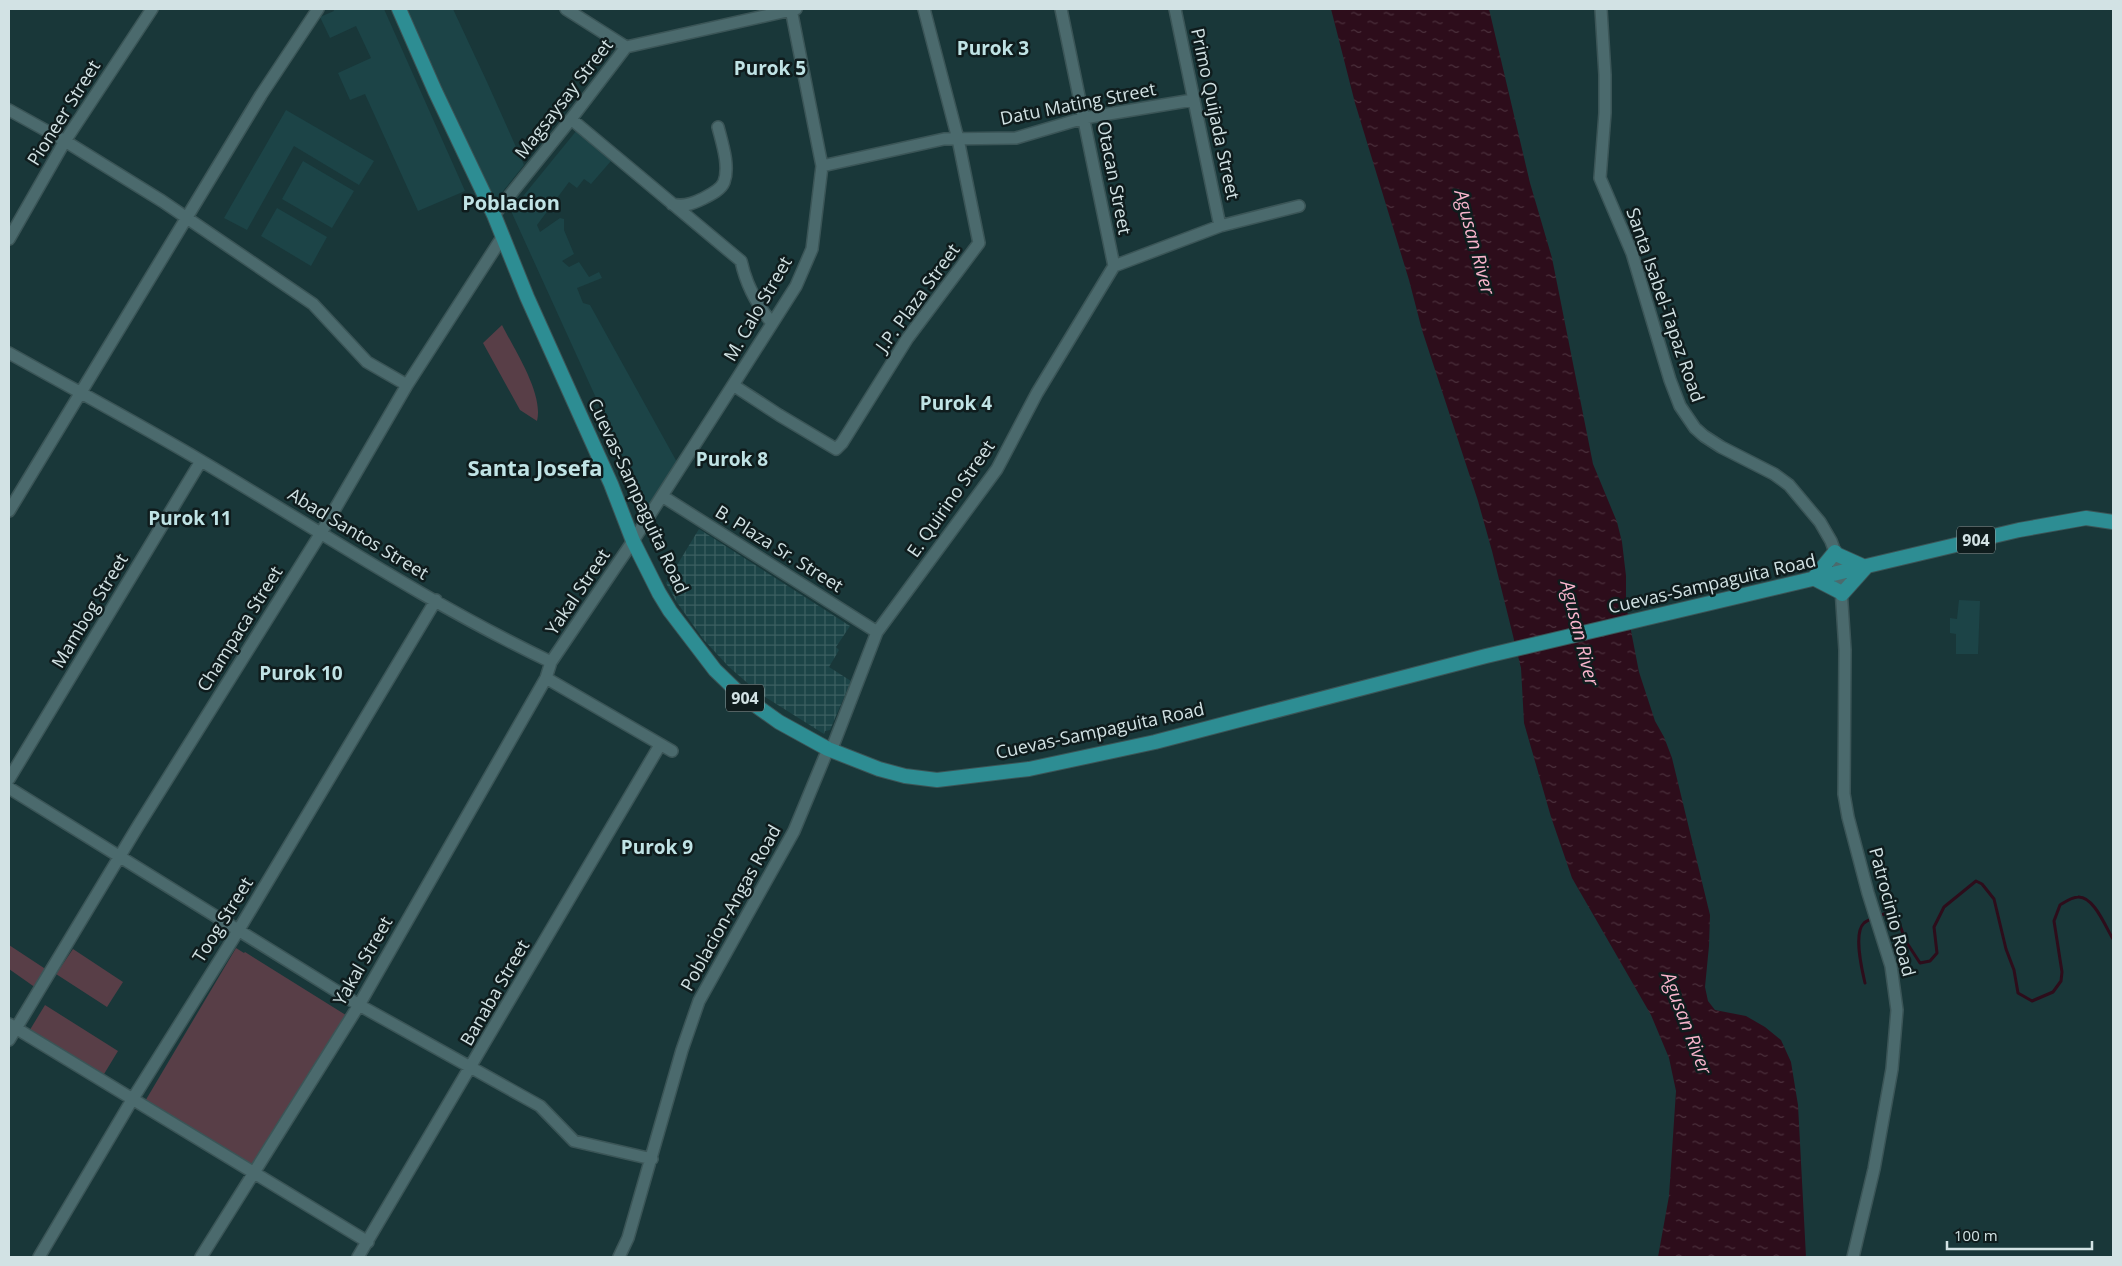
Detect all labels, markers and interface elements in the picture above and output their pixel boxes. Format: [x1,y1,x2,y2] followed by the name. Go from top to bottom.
[1186,26,1246,202] street label: Primo Quijada Street
[509,33,618,163] street label: Magsaysay Street
[957,35,1029,61] district label: Purok 3
[21,55,105,170] street label: Pioneer Street
[734,55,806,81] district label: Purok 5
[998,76,1158,130] street label: Datu Mating Street
[1092,119,1138,237] street label: Otacan Street
[1448,185,1502,299] water label: Agusan River
[462,189,560,216] district label: Poblacion
[1621,204,1711,405] street label: Santa Isabel-Tapaz Road
[869,238,965,358] street label: J.P. Plaza Street
[717,252,797,365] street label: M. Calo Street
[920,390,992,416] district label: Purok 4
[583,394,695,597] street label: Cuevas-Sampaguita Road
[901,435,1000,562] street label: E. Quirino Street
[696,446,768,472] district label: Purok 8
[467,452,603,482] district label: Santa Josefa
[284,482,433,585] street label: Abad Santos Street
[711,499,848,597] street label: B. Plaza Sr. Street
[148,505,232,531] district label: Purok 11
[1957,526,1995,554] road number: 904
[540,544,615,639] street label: Yakal Street
[1605,547,1818,619] street label: Cuevas-Sampaguita Road
[46,549,133,672] street label: Mambog Street
[191,561,287,696] street label: Champaca Street
[1554,576,1606,690] water label: Agusan River
[259,660,343,686] district label: Purok 10
[726,684,764,711] road number: 904
[993,696,1206,764] street label: Cuevas-Sampaguita Road
[674,820,786,995] street label: Poblacion-Angas Road
[621,834,693,860] district label: Purok 9
[1864,845,1922,979] street label: Patrocinio Road
[186,872,258,967] street label: Toog Street
[327,912,397,1009] street label: Yakal Street
[454,935,534,1050] street label: Banaba Street
[1655,966,1719,1079] water label: Agusan River
[1947,1218,2092,1250] scale bar
[1954,1225,1998,1245] text: 100 m

